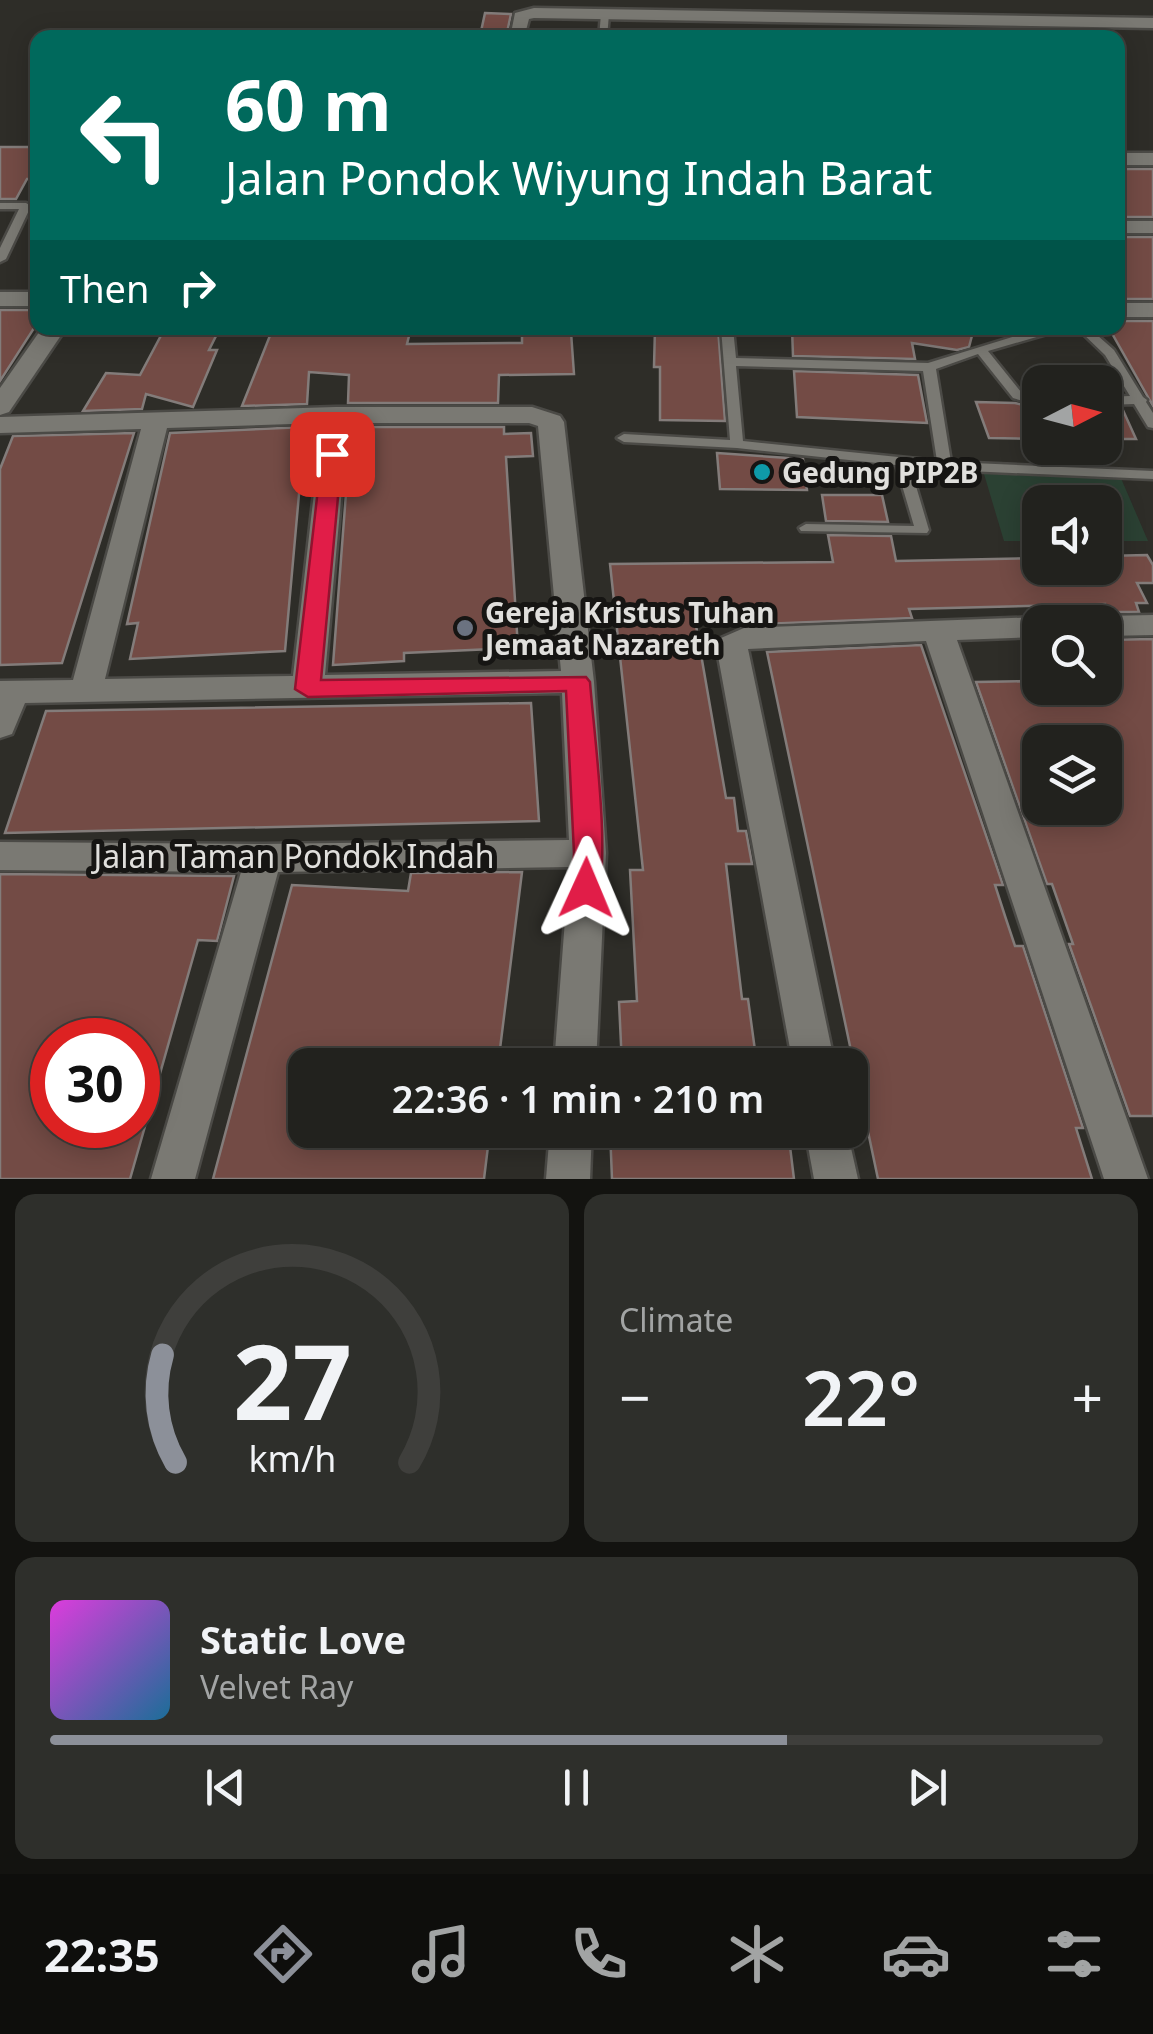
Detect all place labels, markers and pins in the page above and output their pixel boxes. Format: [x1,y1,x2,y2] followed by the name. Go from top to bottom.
[290,412,375,497] pin
[782,453,978,491] place label: Gedung PIP2B
[751,461,773,483] marker: Gedung PIP2B
[482,593,774,663] place label: Gereja Kristus Tuhan Jemaat Nazareth
[454,617,476,639] marker: Gereja Kristus Tuhan Jemaat Nazareth

